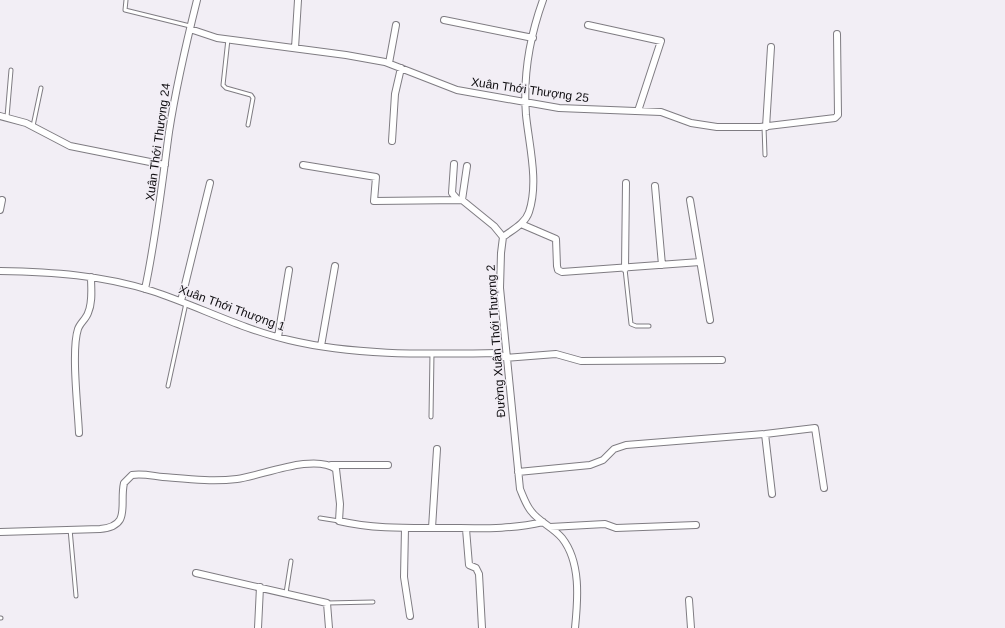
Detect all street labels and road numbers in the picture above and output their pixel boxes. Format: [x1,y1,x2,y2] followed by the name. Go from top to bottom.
[470,75,590,105] street label: Xuân Thới Thượng 25
[143,82,173,202] street label: Xuân Thới Thượng 24
[484,264,508,418] street label: Đường Xuân Thới Thượng 2
[177,282,287,334] street label: Xuân Thới Thượng 1

